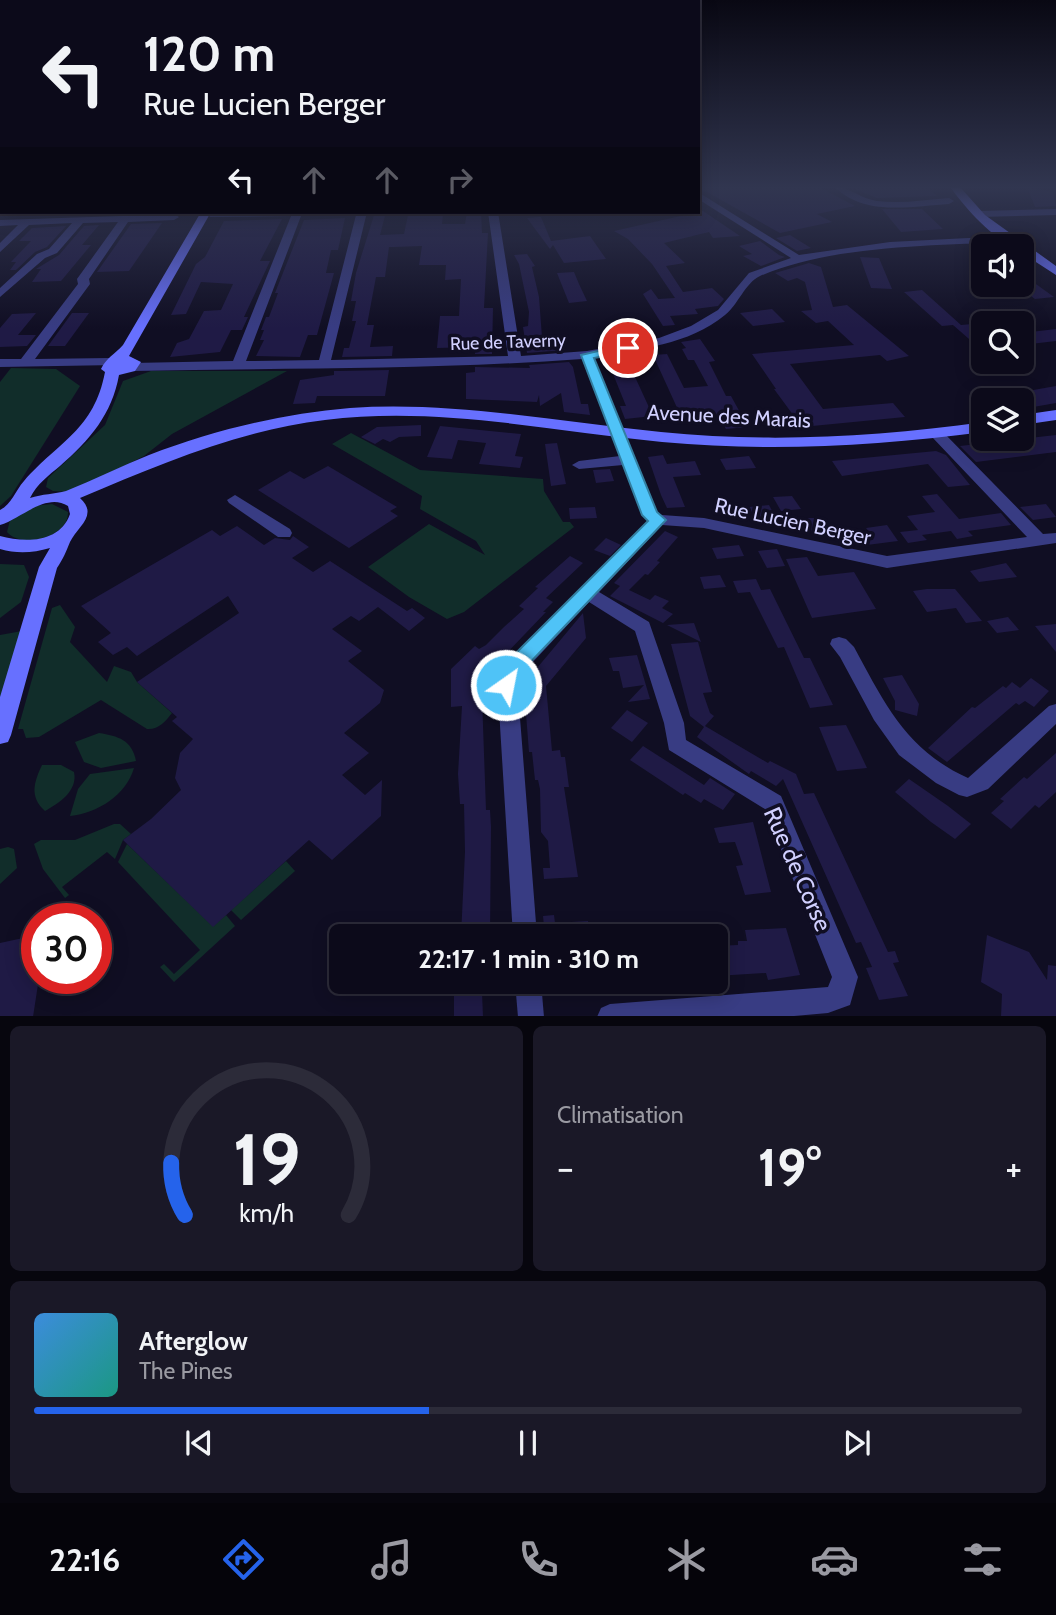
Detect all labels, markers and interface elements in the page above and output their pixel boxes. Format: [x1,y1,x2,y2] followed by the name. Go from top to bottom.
[143,24,275,83] text: 120 m
[28,28,119,119] icon: left
[143,84,385,123] text: Rue Lucien Berger
[222,161,260,199] icon: left
[295,161,333,199] icon: ahead
[368,161,406,199] icon: ahead
[441,161,479,199] icon: right
[971,234,1034,451] map controls
[971,234,1034,297] button: sound
[971,311,1034,374] button: search
[598,318,658,378] pin
[450,329,566,355] street label: Rue de Taverny
[609,329,647,367] icon: arrive
[971,388,1034,451] button: layers
[647,399,812,433] street label: Avenue des Marais
[713,492,874,550] street label: Rue Lucien Berger
[469,648,543,722] position arrow
[758,802,838,936] street label: Rue de Corse
[21,903,112,994] speed limit sign: 30
[418,943,639,975] text: 22:17 · 1 min · 310 m
[557,1101,684,1129] text: Climatisation
[233,1115,300,1203] text: 19
[758,1136,821,1199] text: 19°
[557,1144,574,1191] text: −
[1005,1144,1022,1191] text: +
[239,1197,294,1227] text: km/h
[139,1325,248,1357] text: Afterglow
[139,1357,233,1385] text: The Pines
[180,1424,218,1462] icon: previous
[509,1424,547,1462] icon: pause
[838,1424,876,1462] icon: next
[219,1535,268,1584] icon: directions
[367,1535,416,1584] icon: music
[514,1535,563,1584] icon: phone
[662,1535,711,1584] icon: climate
[810,1535,859,1584] icon: car
[958,1535,1007,1584] icon: filters
[49,1540,120,1579] text: 22:16

